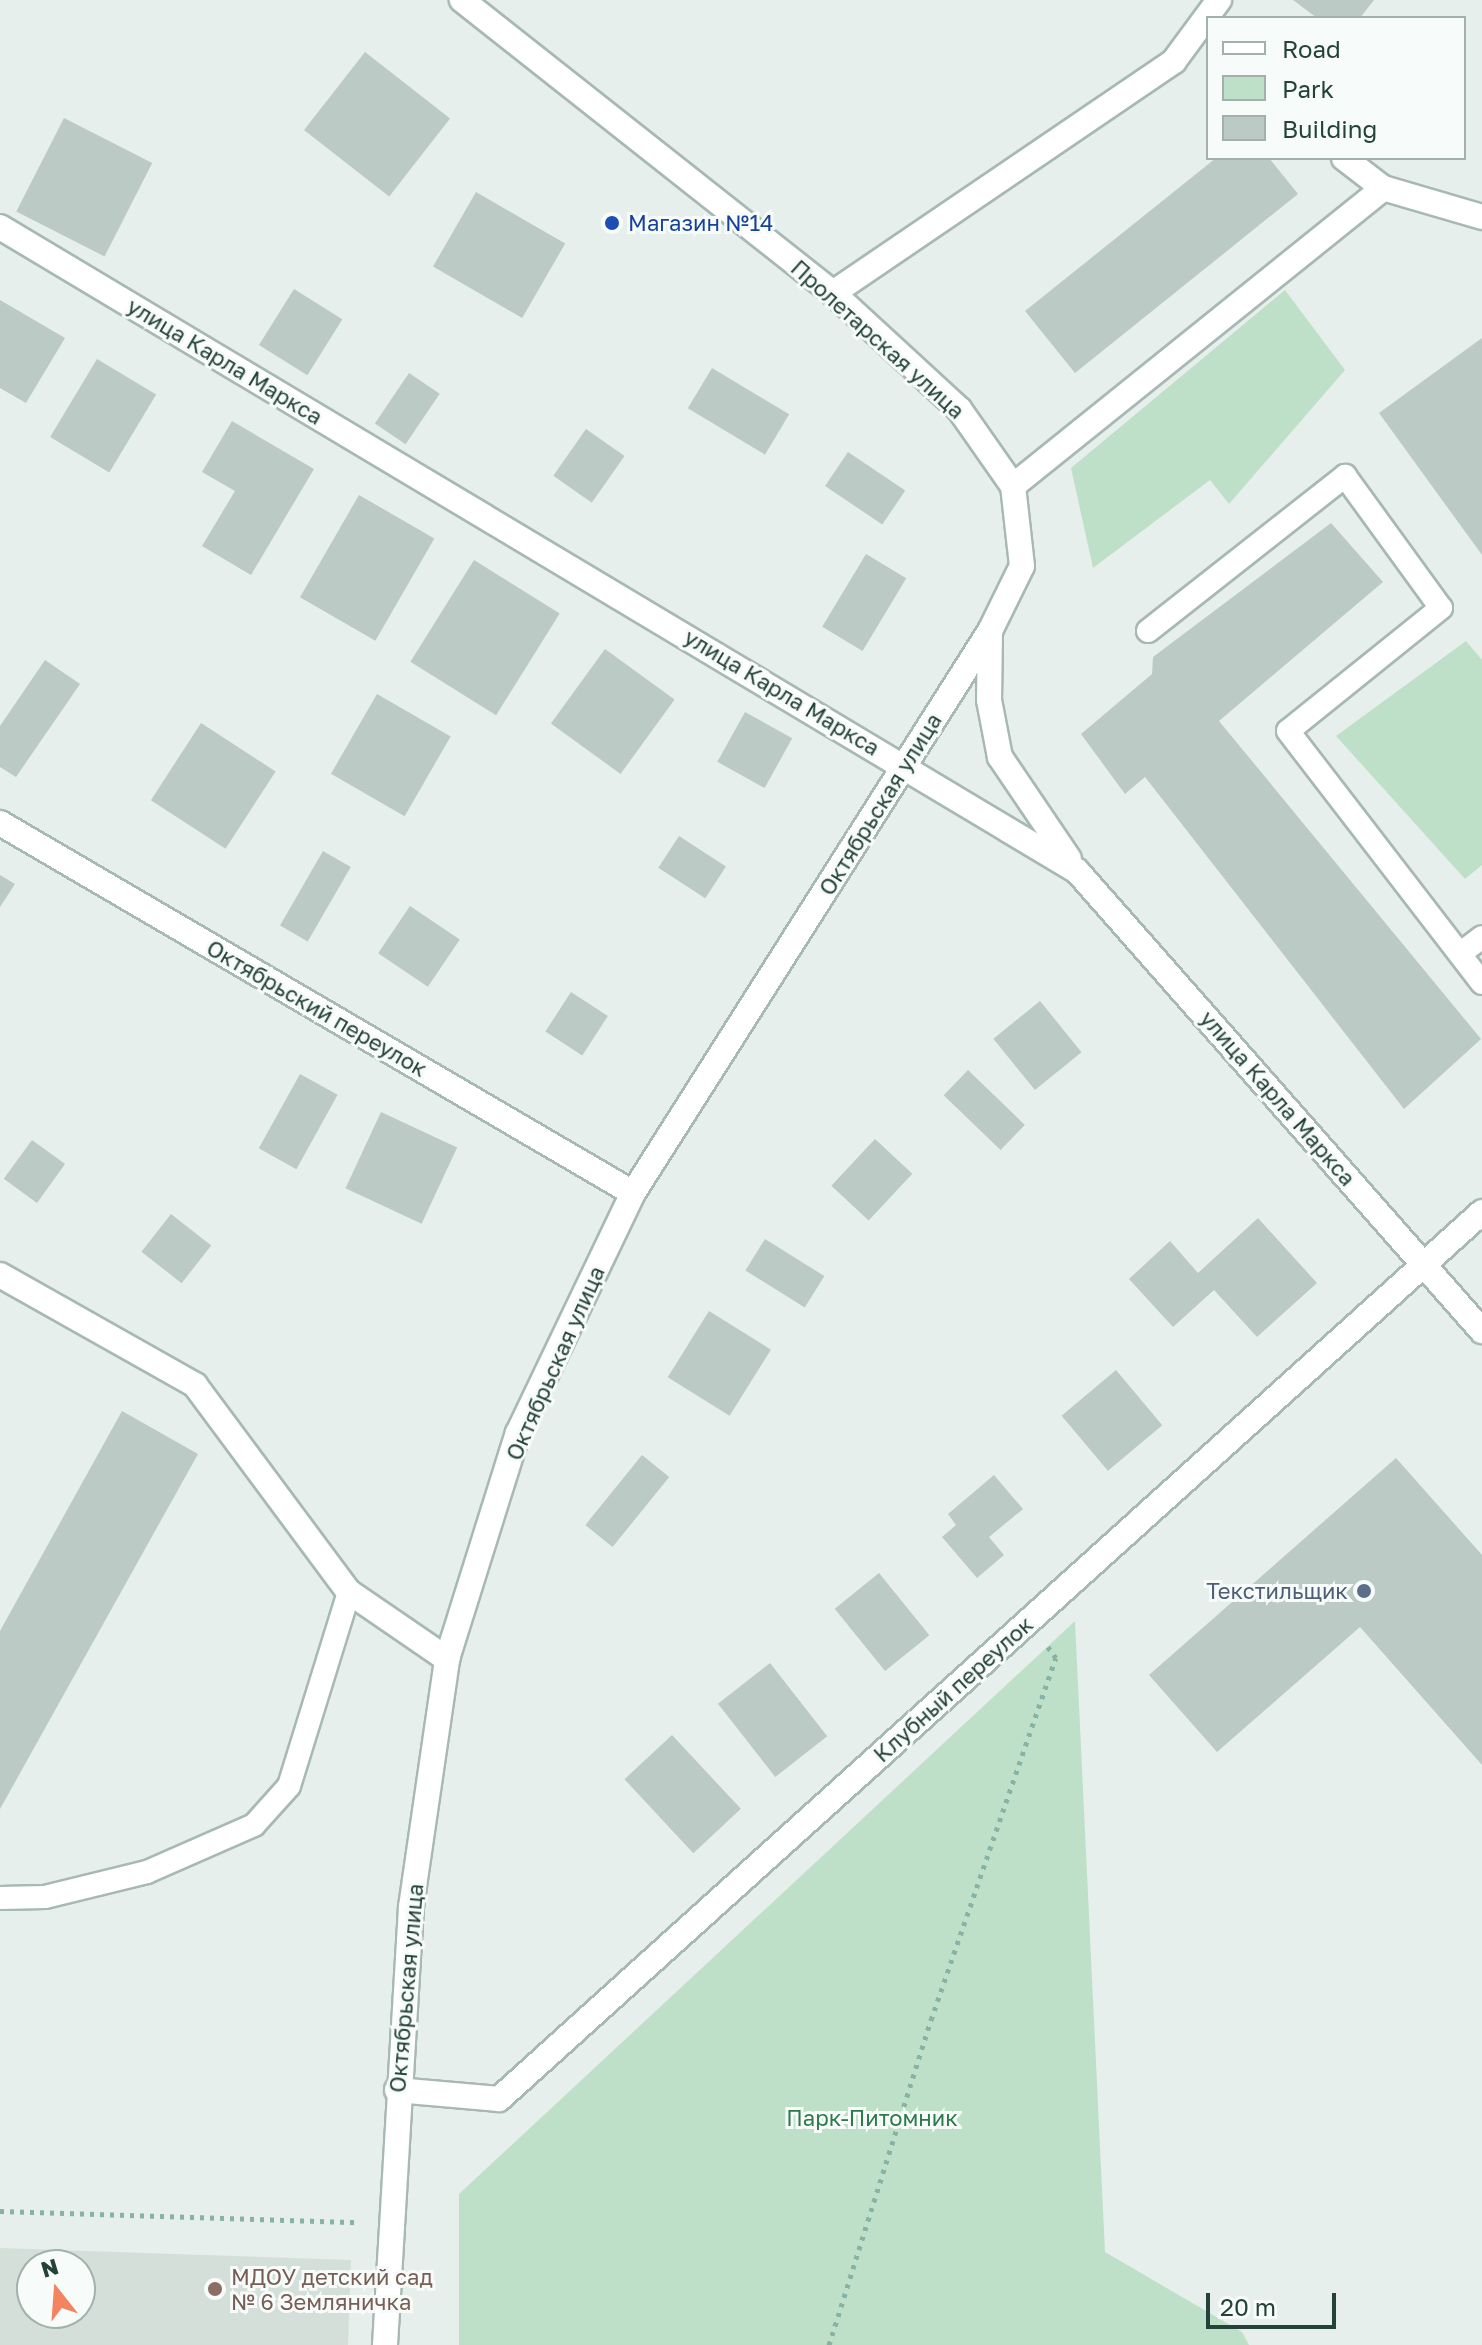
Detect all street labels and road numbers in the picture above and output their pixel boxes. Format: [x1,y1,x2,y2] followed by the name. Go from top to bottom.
[786,254,970,424] street label: Пролетарская улица
[123,292,327,430] street label: улица Карла Маркса
[680,623,884,761] street label: улица Карла Маркса
[813,708,947,900] street label: Октябрьская улица
[202,934,432,1082] street label: Октябрьский переулок
[1195,1005,1361,1191] street label: улица Карла Маркса
[500,1262,610,1464] street label: Октябрьская улица
[868,1611,1038,1767] street label: Клубный переулок
[384,1882,428,2094] street label: Октябрьская улица

